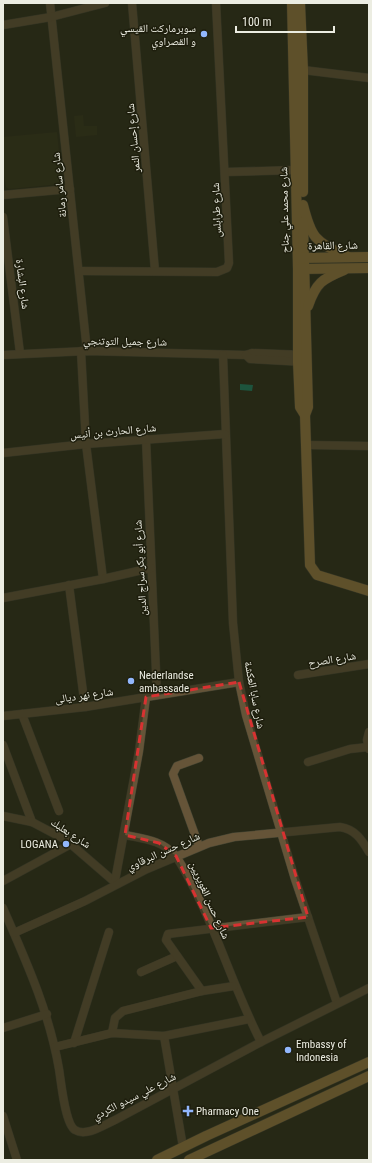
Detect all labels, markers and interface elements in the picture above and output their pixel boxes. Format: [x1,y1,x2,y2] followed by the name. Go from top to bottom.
[236,8,334,34] scale bar
[242,15,272,29] text: 100 m
[120,22,196,50] place label: سوبرماركت القيسي و القصراوي
[199,29,209,39] marker: سوبرماركت القيسي و القصراوي
[124,103,144,174] street label: شارع إحسان النمر
[50,152,69,218] street label: شارع سامر رمانة
[277,167,294,253] street label: شارع محمد علي جناح
[209,182,224,238] street label: شارع طرابلس
[308,239,358,252] street label: شارع القاهرة
[13,258,32,310] street label: شارع البشارة
[83,334,167,351] street label: شارع جميل التوتنجي
[69,420,157,442] street label: شارع الحارث بن أنيس
[131,520,150,616] street label: شارع أبو بكر سراج الدين
[307,649,357,670] street label: شارع الصرح
[242,660,267,730] street label: شارع سابا العكشة
[139,669,194,695] place label: Nederlandse ambassade
[126,676,136,686] marker: Nederlandse ambassade
[54,685,114,706] street label: شارع نهر ديالى
[48,816,93,851] street label: شارع بعلبك
[125,830,202,875] street label: شارع حسن البرقاوي
[20,838,59,851] place label: LOGANA
[61,839,71,849] marker: LOGANA
[187,859,233,941] street label: شارع حسن الغويريين
[296,1038,347,1064] place label: Embassy of Indonesia
[283,1045,293,1055] marker: Embassy of Indonesia
[90,1070,179,1125] street label: شارع علي سيدو الكردي
[196,1105,259,1118] place label: Pharmacy One
[183,1106,193,1116] marker: Pharmacy One

